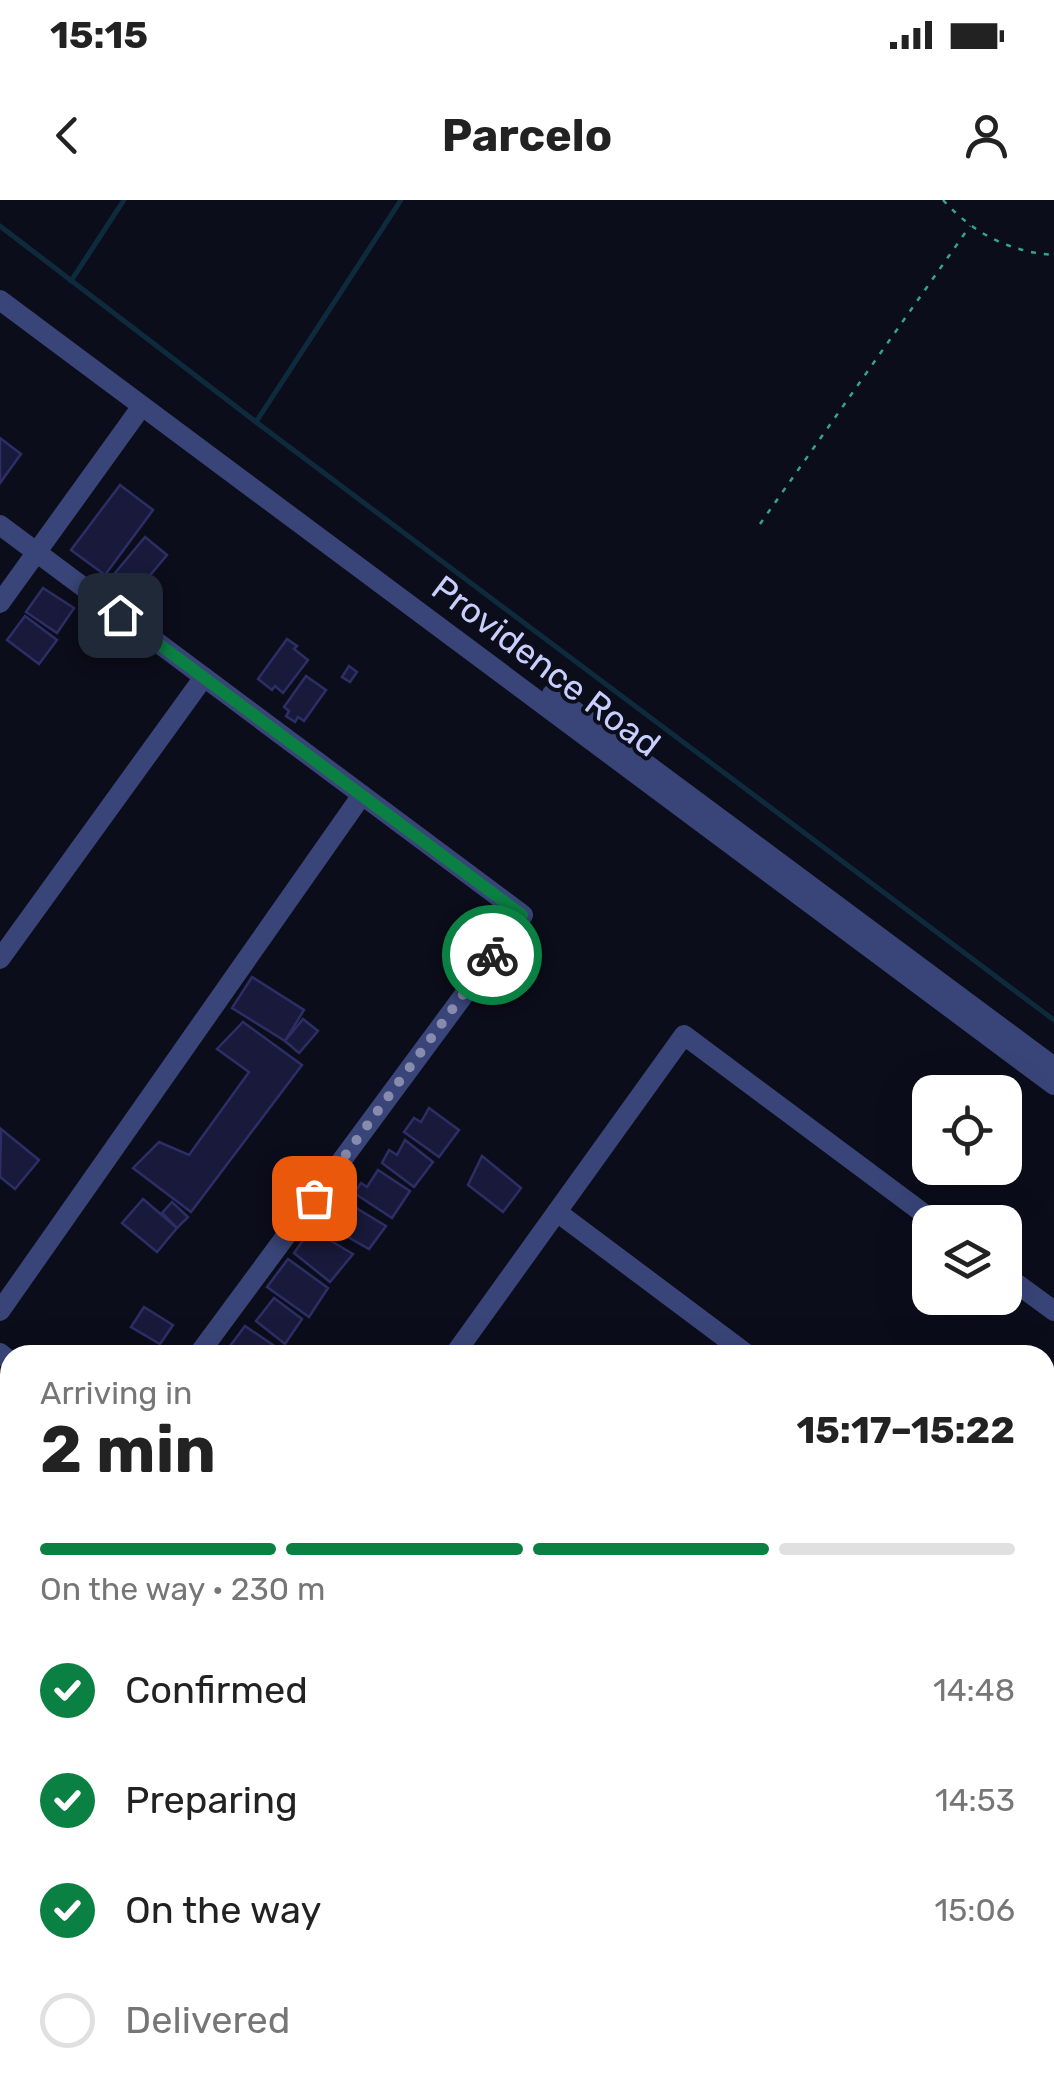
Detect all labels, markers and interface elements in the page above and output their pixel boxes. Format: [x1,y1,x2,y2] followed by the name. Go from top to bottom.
[50,12,148,58] text: 15:15
[40,108,95,163] icon: back
[959,108,1014,163] icon: person
[442,109,612,162] text: Parcelo
[424,567,668,765] street label: Providence Road
[78,573,163,658] pin
[93,588,148,643] icon: home
[442,905,542,1005] courier
[465,928,520,983] icon: bike
[912,1075,1022,1315] map controls
[912,1075,1022,1185] button: locate
[272,1156,357,1241] pin
[287,1171,342,1226] icon: bag
[912,1205,1022,1315] button: layers
[40,1374,192,1412] text: Arriving in
[796,1407,1015,1453] text: 15:17–15:22
[40,1411,216,1488] text: 2 min
[40,1570,325,1608] text: On the way · 230 m
[40,1663,95,1718] icon: check
[125,1667,308,1713] text: Confirmed
[933,1671,1015,1709] text: 14:48
[40,1773,95,1828] icon: check
[125,1777,298,1823] text: Preparing
[935,1781,1015,1819] text: 14:53
[40,1883,95,1938] icon: check
[125,1887,321,1933] text: On the way
[934,1891,1015,1929] text: 15:06
[125,1997,290,2043] text: Delivered

